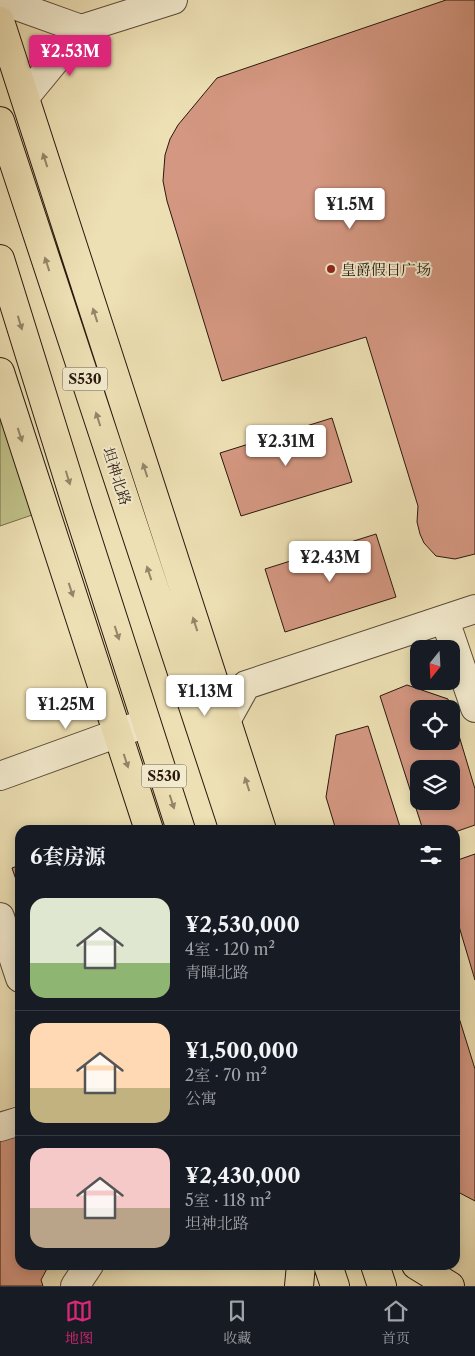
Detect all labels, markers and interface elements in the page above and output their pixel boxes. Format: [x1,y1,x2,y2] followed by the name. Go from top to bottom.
[29,34,111,77] pin: ¥2.53M
[40,41,100,61] text: ¥2.53M
[41,153,49,168] one-way arrow
[315,188,385,230] pin: ¥1.5M
[326,194,374,214] text: ¥1.5M
[43,257,50,272] one-way arrow
[341,260,431,279] place label: 皇爵假日广场
[325,263,337,275] marker: 皇爵假日广场
[91,307,99,322] one-way arrow
[16,315,24,330] one-way arrow
[62,368,108,390] road number: S530
[94,411,101,426] one-way arrow
[245,424,327,467] pin: ¥2.31M
[17,428,25,443] one-way arrow
[257,431,315,451] text: ¥2.31M
[99,445,135,507] street label: 坦神北路
[141,462,148,477] one-way arrow
[65,470,72,485] one-way arrow
[289,540,371,583] pin: ¥2.43M
[300,547,360,567] text: ¥2.43M
[145,565,153,580] one-way arrow
[67,583,75,598] one-way arrow
[190,617,198,632] one-way arrow
[114,625,122,640] one-way arrow
[410,640,460,690] north arrow
[410,640,460,810] map controls
[164,674,246,717] pin: ¥1.13M
[177,681,233,701] text: ¥1.13M
[25,688,107,730] pin: ¥1.25M
[37,694,95,714] text: ¥1.25M
[410,700,460,750] button: locate
[123,754,131,769] one-way arrow
[410,760,460,810] button: layers
[142,764,186,788] road number: S530
[243,776,250,791] one-way arrow
[169,795,176,810] one-way arrow
[417,841,445,869] icon: filters
[30,844,106,869] text: 6套房源
[185,912,300,937] text: ¥2,530,000
[70,918,130,978] icon: home
[185,939,275,959] text: 4室 · 120 m²
[185,962,249,982] text: 青暉北路
[185,1038,298,1063] text: ¥1,500,000
[70,1043,130,1103] icon: home
[185,1065,267,1085] text: 2室 · 70 m²
[185,1088,217,1108] text: 公寓
[185,1163,301,1188] text: ¥2,430,000
[70,1168,130,1228] icon: home
[185,1190,271,1210] text: 5室 · 118 m²
[185,1213,249,1233] text: 坦神北路
[65,1297,93,1347] tab: 地图
[223,1297,251,1347] tab: 收藏
[382,1297,410,1347] tab: 首页

